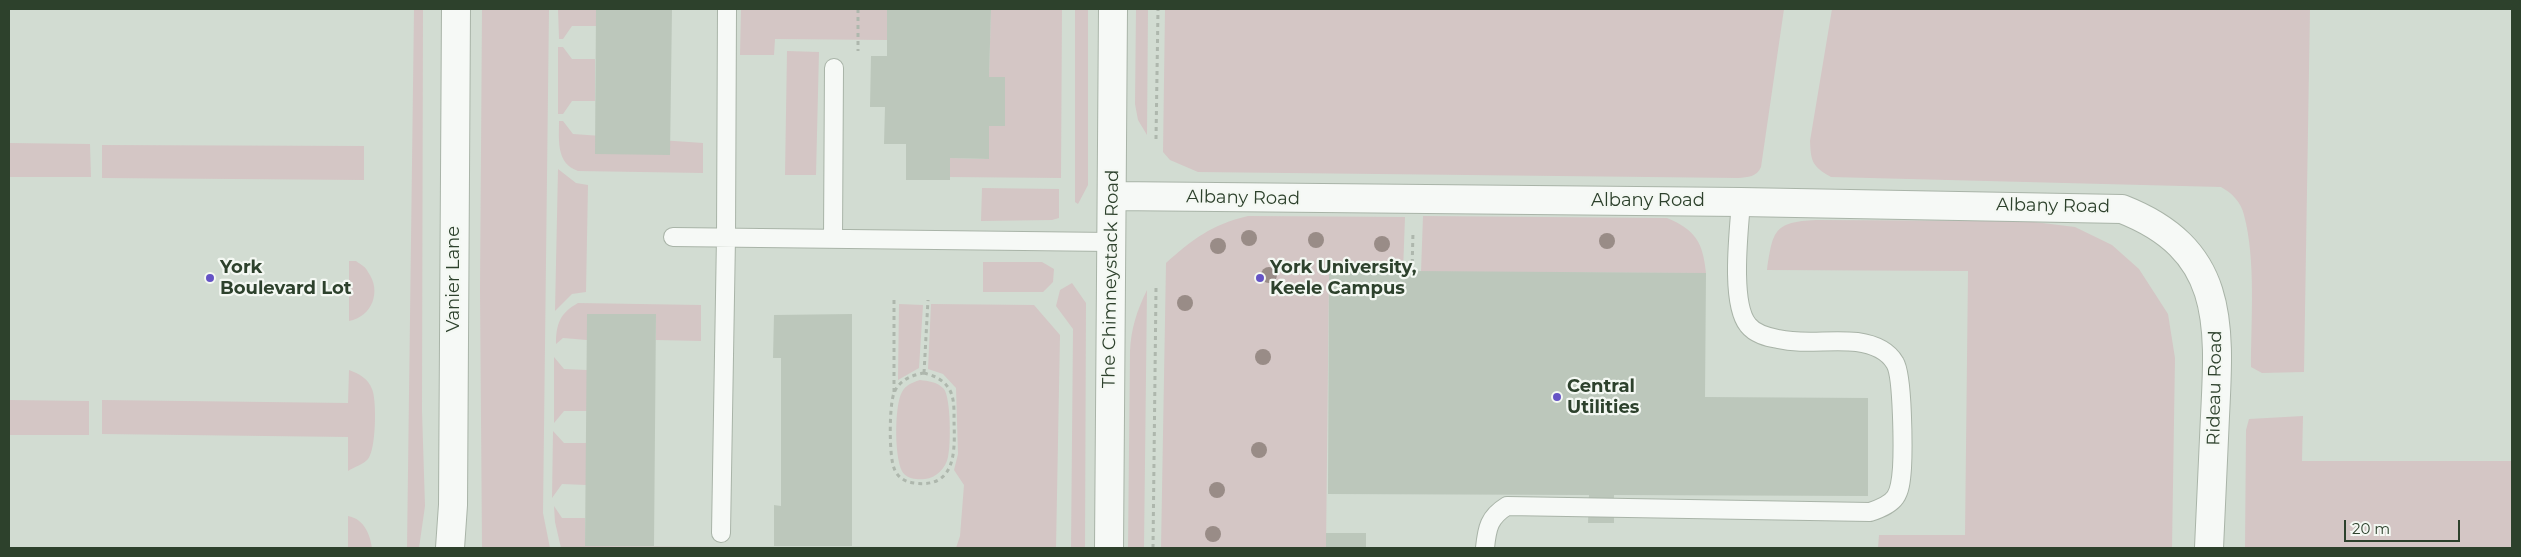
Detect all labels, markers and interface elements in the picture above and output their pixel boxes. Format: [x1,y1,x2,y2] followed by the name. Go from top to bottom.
[1098,170,1124,388] street label: The Chimneystack Road
[1186,186,1300,210] street label: Albany Road
[1591,190,1705,212] street label: Albany Road
[1996,194,2110,218] street label: Albany Road
[443,226,465,332] street label: Vanier Lane
[220,257,352,300] place label: York Boulevard Lot
[1270,257,1416,300] place label: York University, Keele Campus
[204,272,216,284] marker: York Boulevard Lot
[1254,272,1266,284] marker: York University, Keele Campus
[2203,330,2227,446] street label: Rideau Road
[1567,376,1639,418] place label: Central Utilities
[1551,391,1563,403] marker: Central Utilities
[2346,510,2462,542] scale bar
[2352,519,2390,538] text: 20 m

